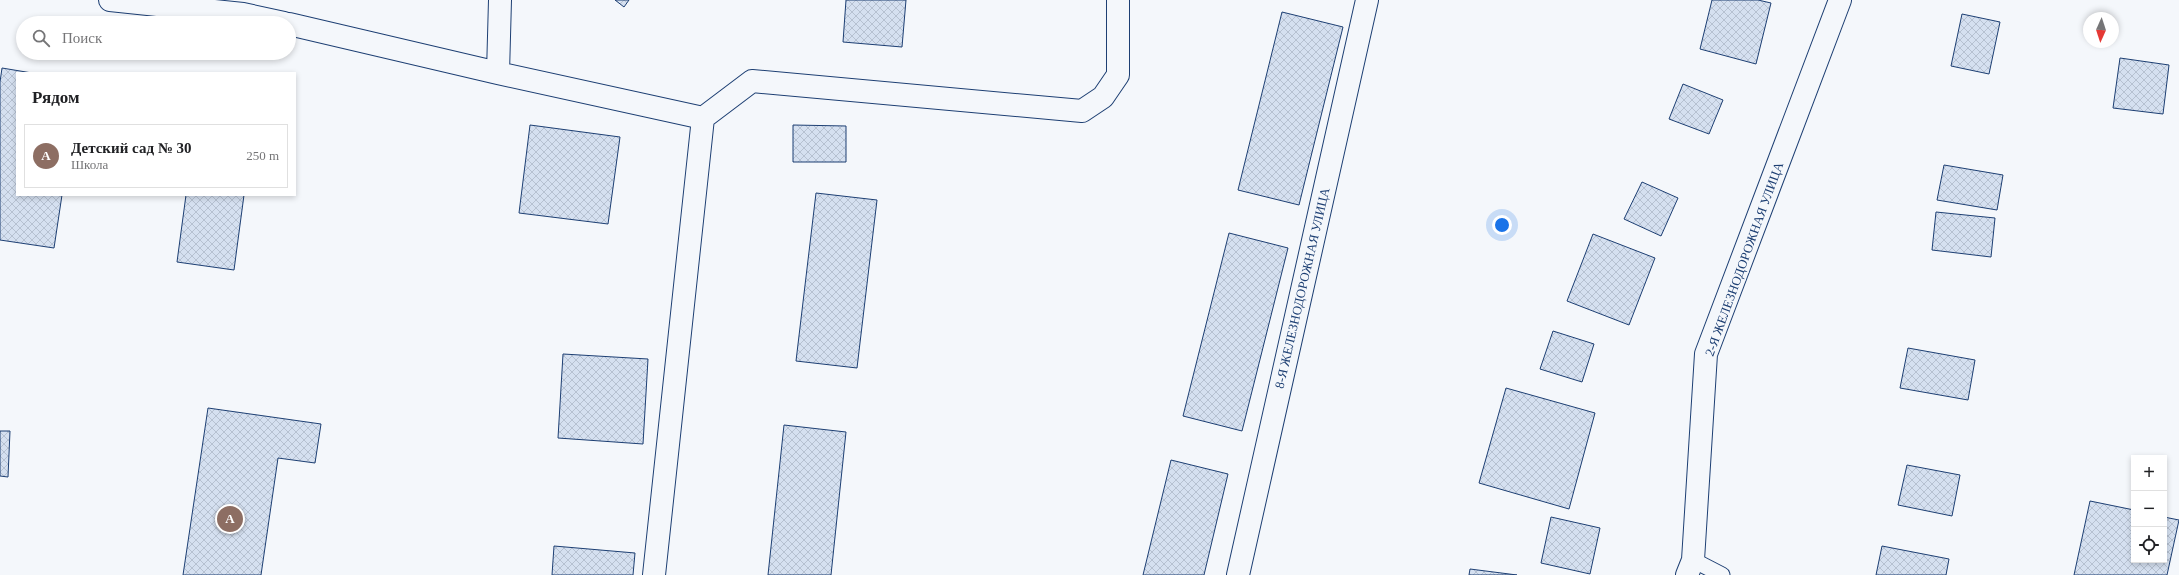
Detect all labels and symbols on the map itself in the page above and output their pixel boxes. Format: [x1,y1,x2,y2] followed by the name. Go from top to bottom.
[2083,12,2119,48] north arrow
[1702,159,1786,358] street label: 2-Я ЖЕЛЕЗНОДОРОЖНАЯ УЛИЦА
[1272,186,1333,390] street label: 8-Я ЖЕЛЕЗНОДОРОЖНАЯ УЛИЦА
[1492,215,1512,235] your location
[217,504,243,534] pin: A

